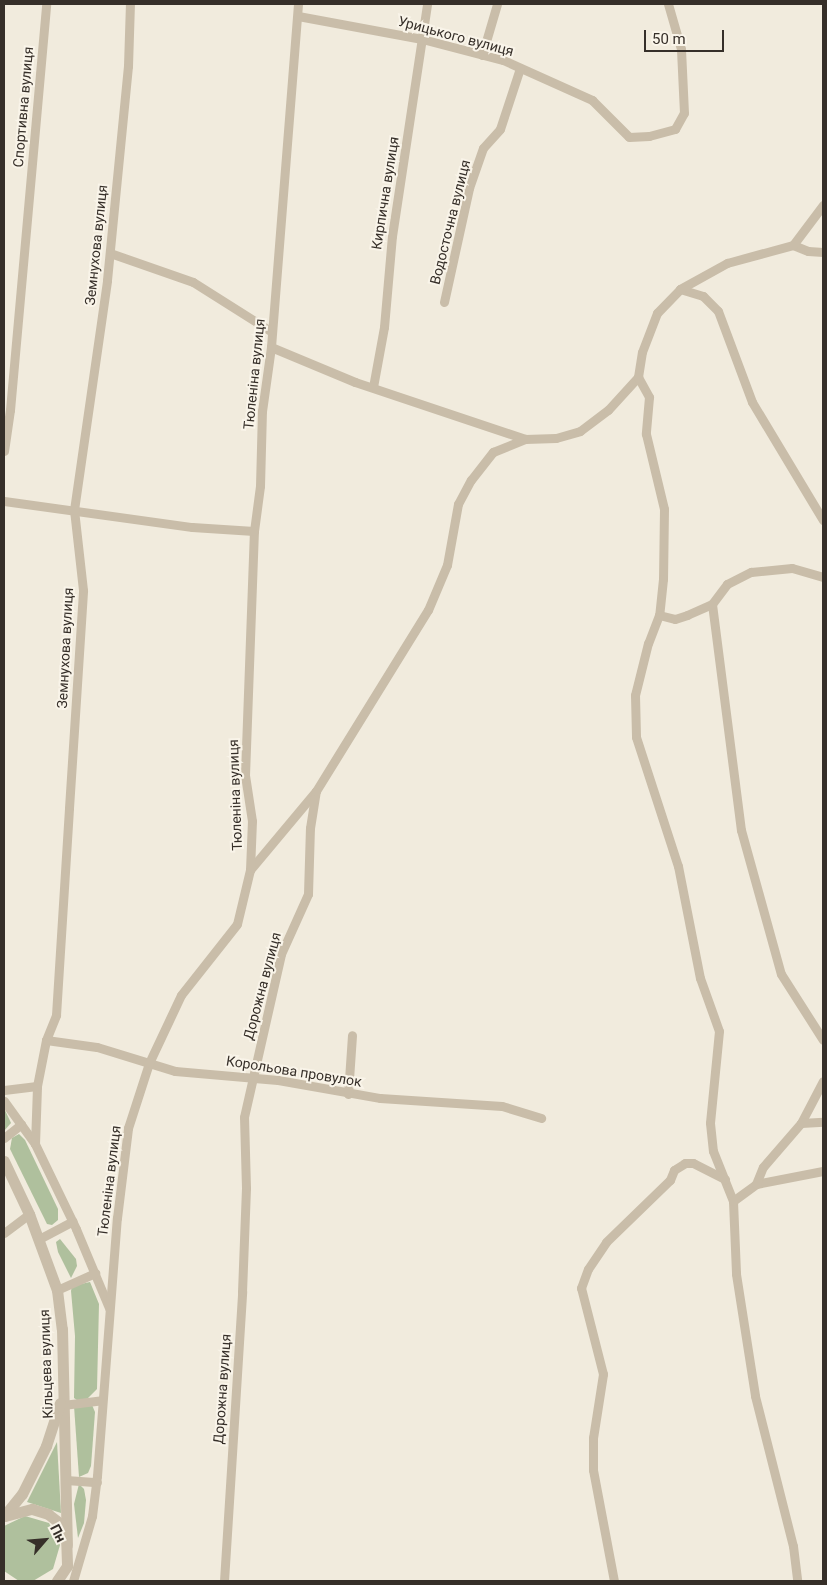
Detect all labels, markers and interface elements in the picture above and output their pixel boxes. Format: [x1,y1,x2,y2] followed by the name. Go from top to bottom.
[396,12,516,60] street label: Урицького вулиця
[647,20,727,52] scale bar
[652,30,686,48] text: 50 m
[9,46,37,168] street label: Спортивна вулиця
[368,135,402,251] street label: Кирпична вулиця
[426,158,474,286] street label: Водосточна вулиця
[81,184,111,306] street label: Земнухова вулиця
[240,318,268,430] street label: Тюленіна вулиця
[53,587,77,709] street label: Земнухова вулиця
[225,739,245,851] street label: Тюленіна вулиця
[240,930,284,1042] street label: Дорожна вулиця
[225,1052,363,1090] street label: Корольова провулок
[94,1125,124,1237] street label: Тюленіна вулиця
[36,1309,56,1419] street label: Кільцева вулиця
[210,1333,234,1445] street label: Дорожна вулиця
[20,1515,70,1565] north arrow
[47,1522,70,1545] text: Пн

